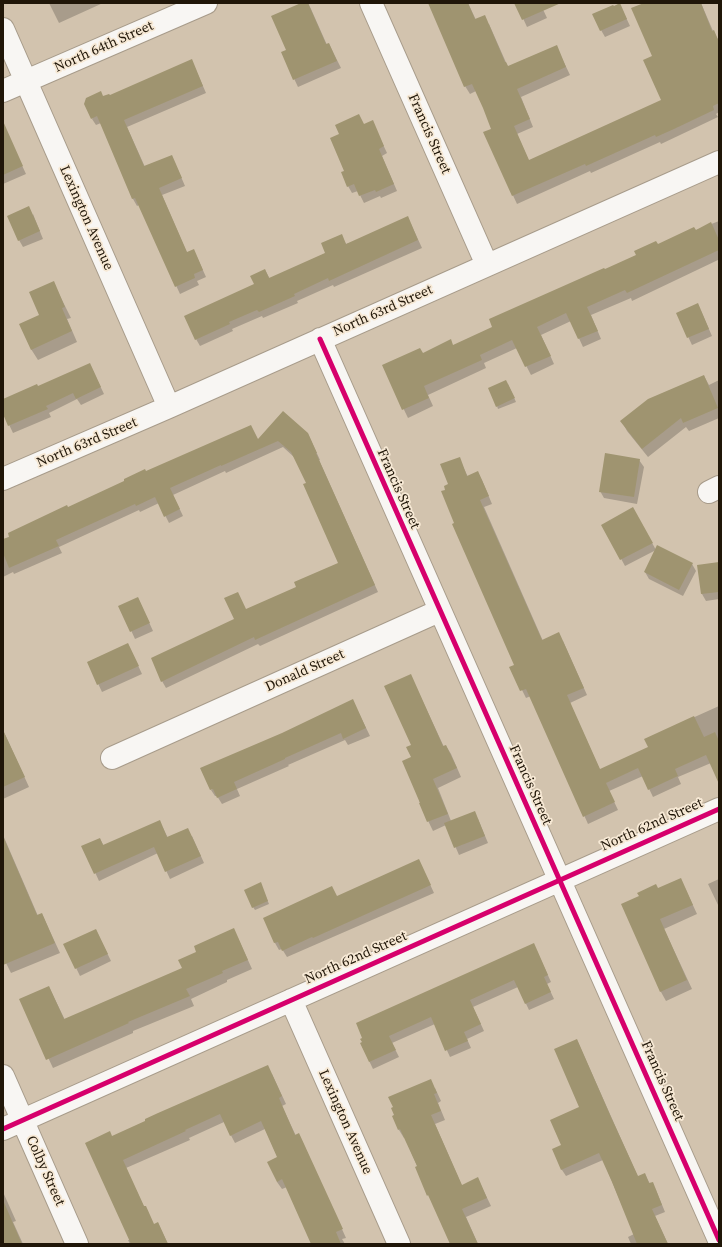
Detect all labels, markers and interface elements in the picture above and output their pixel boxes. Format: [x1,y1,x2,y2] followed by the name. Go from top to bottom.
[52,18,156,76] street label: North 64th Street
[404,91,454,177] street label: Francis Street
[55,163,117,273] street label: Lexington Avenue
[331,281,435,341] street label: North 63rd Street
[34,414,140,472] street label: North 63rd Street
[373,446,423,532] street label: Francis Street
[263,646,347,696] street label: Donald Street
[505,742,555,828] street label: Francis Street
[598,795,706,855] street label: North 62nd Street
[302,928,410,988] street label: North 62nd Street
[637,1038,687,1124] street label: Francis Street
[314,1067,376,1177] street label: Lexington Avenue
[22,1133,68,1209] street label: Colby Street

